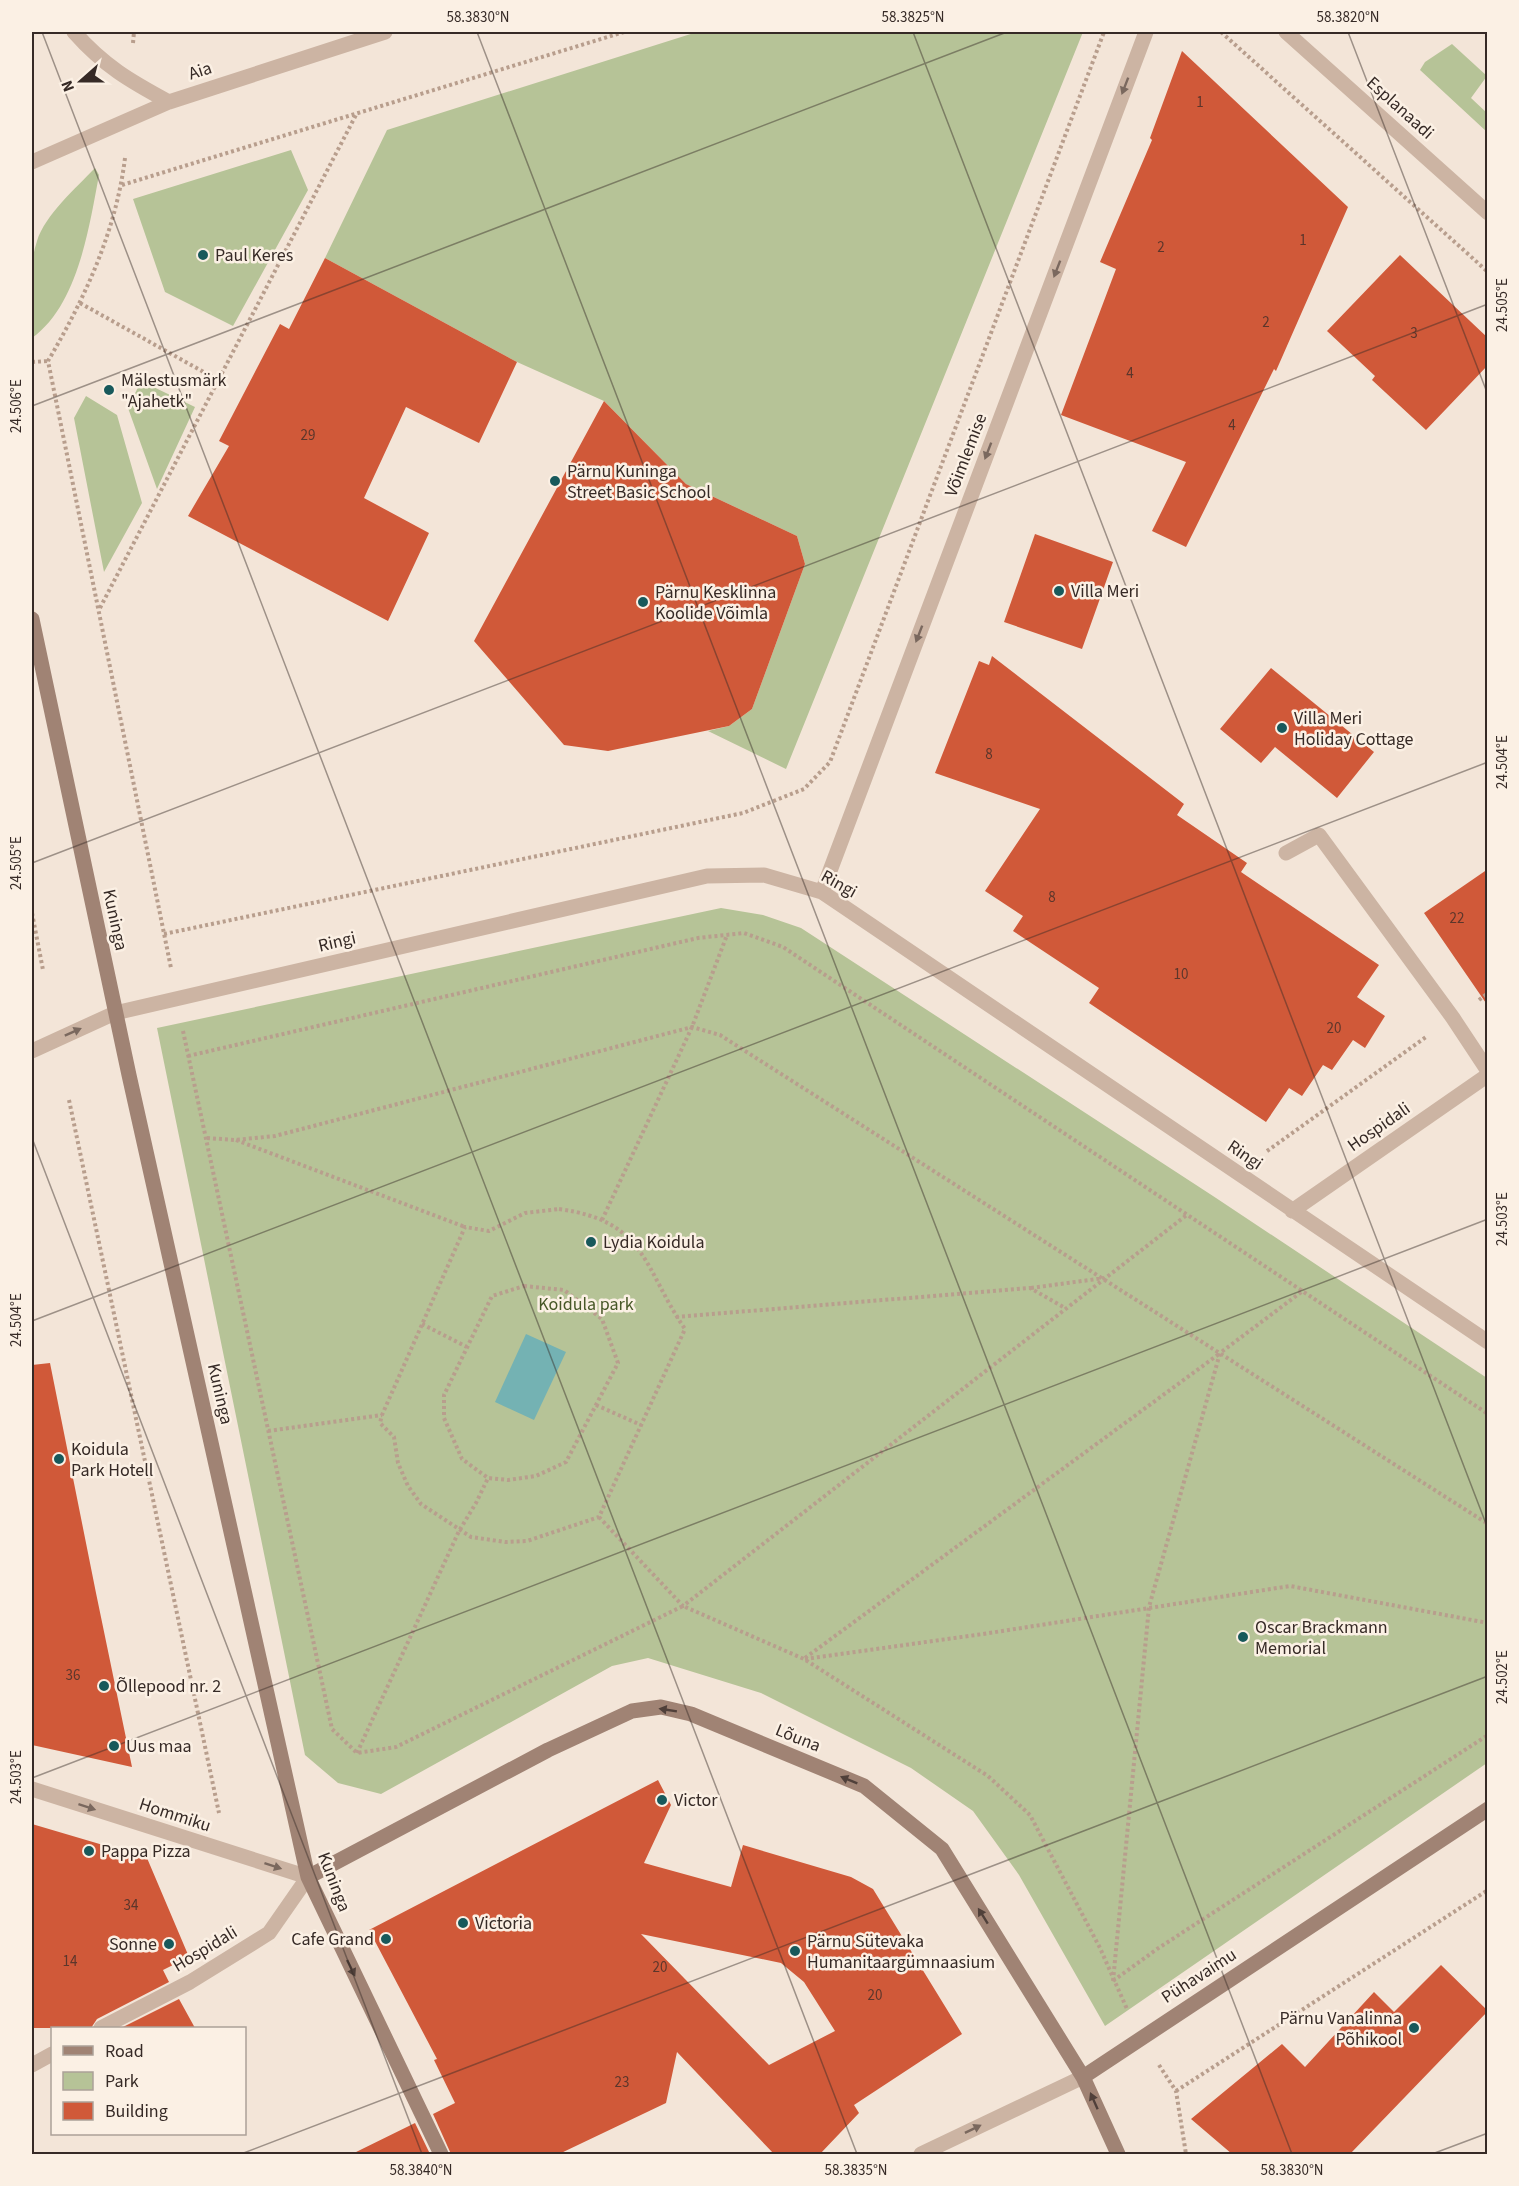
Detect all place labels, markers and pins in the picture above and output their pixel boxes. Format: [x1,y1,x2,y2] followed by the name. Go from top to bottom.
[215,243,293,268] place label: Paul Keres
[196,248,210,262] marker: Paul Keres
[121,368,227,414] place label: Mälestusmärk "Ajahetk"
[102,383,116,397] marker: Mälestusmärk "Ajahetk"
[567,459,711,505] place label: Pärnu Kuninga Street Basic School
[548,474,562,488] marker: Pärnu Kuninga Street Basic School
[1071,579,1139,604] place label: Villa Meri
[655,580,776,626] place label: Pärnu Kesklinna Koolide Võimla
[1052,584,1066,598] marker: Villa Meri
[636,595,650,609] marker: Pärnu Kesklinna Koolide Võimla
[1294,706,1414,752] place label: Villa Meri Holiday Cottage
[1275,721,1289,735] marker: Villa Meri Holiday Cottage
[603,1230,704,1255] place label: Lydia Koidula
[584,1235,598,1249] marker: Lydia Koidula
[71,1437,153,1483] place label: Koidula Park Hotell
[52,1452,66,1466] marker: Koidula Park Hotell
[1255,1615,1388,1661] place label: Oscar Brackmann Memorial
[1236,1630,1250,1644] marker: Oscar Brackmann Memorial
[116,1674,221,1699] place label: Õllepood nr. 2
[97,1679,111,1693] marker: Õllepood nr. 2
[126,1734,192,1759] place label: Uus maa
[107,1739,121,1753] marker: Uus maa
[674,1788,718,1813] place label: Victor
[655,1793,669,1807] marker: Victor
[101,1839,190,1864] place label: Pappa Pizza
[82,1844,96,1858] marker: Pappa Pizza
[475,1911,532,1936] place label: Victoria
[456,1916,470,1930] marker: Victoria
[291,1927,374,1952] place label: Cafe Grand
[807,1929,995,1975] place label: Pärnu Sütevaka Humanitaargümnaasium
[109,1932,157,1957] place label: Sonne
[379,1932,393,1946] marker: Cafe Grand
[162,1937,176,1951] marker: Sonne
[788,1944,802,1958] marker: Pärnu Sütevaka Humanitaargümnaasium
[1279,2006,1402,2052] place label: Pärnu Vanalinna Põhikool
[1407,2021,1421,2035] marker: Pärnu Vanalinna Põhikool

